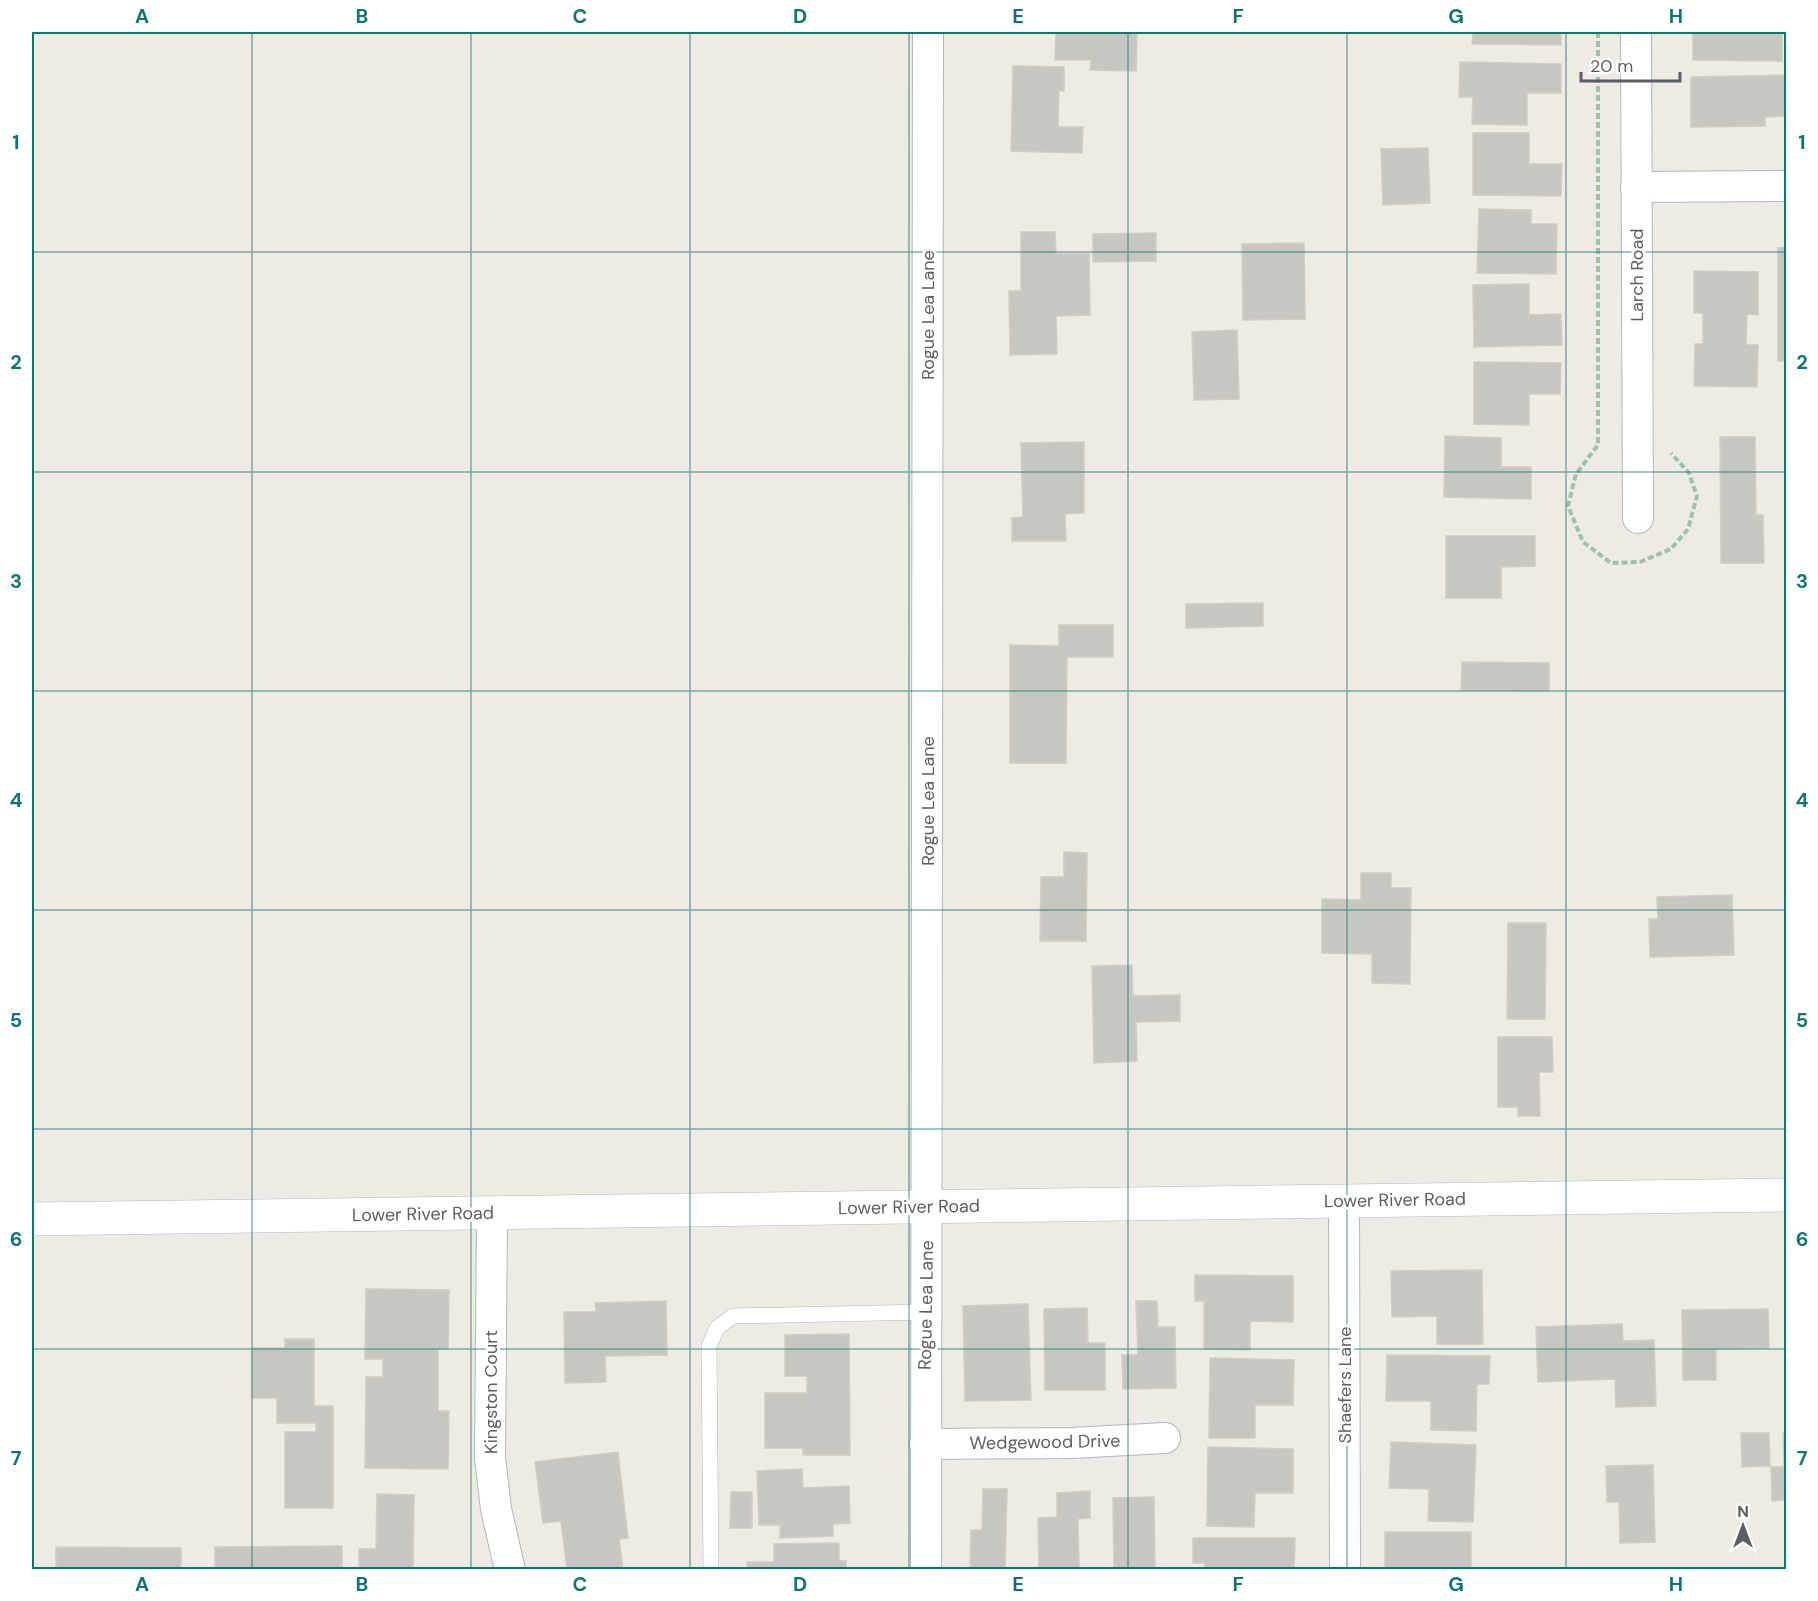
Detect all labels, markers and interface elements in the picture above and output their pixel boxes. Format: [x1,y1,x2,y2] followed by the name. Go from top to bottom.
[135,3,149,29] text: A
[356,3,368,29] text: B
[573,3,587,29] text: C
[793,3,807,29] text: D
[1012,3,1024,29] text: E
[1232,3,1244,29] text: F
[1448,3,1464,29] text: G
[1669,3,1683,29] text: H
[1581,45,1680,83] scale bar
[1590,54,1633,78] text: 20 m
[12,129,20,155] text: 1
[1798,129,1806,155] text: 1
[1625,229,1649,321] street label: Larch Road
[916,250,940,380] street label: Rogue Lea Lane
[10,349,22,375] text: 2
[1796,349,1808,375] text: 2
[10,568,22,594] text: 3
[1796,568,1808,594] text: 3
[916,736,940,866] street label: Rogue Lea Lane
[10,787,23,813] text: 4
[1796,787,1809,813] text: 4
[10,1007,22,1033] text: 5
[1796,1007,1808,1033] text: 5
[1324,1187,1466,1213] street label: Lower River Road
[838,1194,980,1220] street label: Lower River Road
[352,1201,494,1227] street label: Lower River Road
[10,1226,22,1252] text: 6
[1796,1226,1808,1252] text: 6
[913,1240,939,1370] street label: Rogue Lea Lane
[1333,1326,1357,1444] street label: Shaefers Lane
[479,1330,503,1454] street label: Kingston Court
[969,1429,1121,1455] street label: Wedgewood Drive
[11,1445,22,1471] text: 7
[1797,1445,1808,1471] text: 7
[1713,1496,1773,1556] north arrow
[1737,1501,1749,1522] text: N
[135,1571,149,1597] text: A
[356,1571,368,1597] text: B
[573,1571,587,1597] text: C
[793,1571,807,1597] text: D
[1012,1571,1024,1597] text: E
[1232,1571,1244,1597] text: F
[1448,1571,1464,1597] text: G
[1669,1571,1683,1597] text: H

